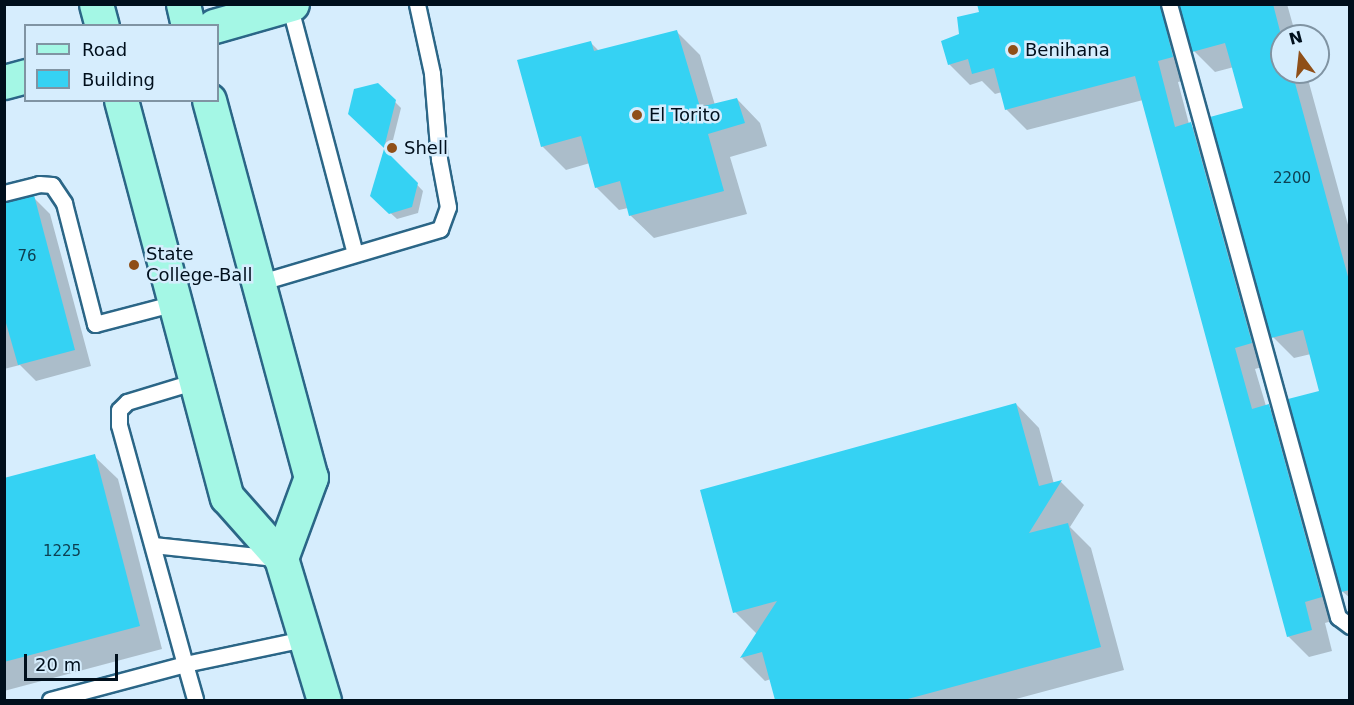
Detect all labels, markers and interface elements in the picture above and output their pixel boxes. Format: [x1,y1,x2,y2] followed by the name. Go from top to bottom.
[24,24,219,102] legend
[1270,24,1330,84] north arrow
[1287,27,1305,49] text: N
[82,39,127,60] text: Road
[1025,39,1110,61] place label: Benihana
[1006,43,1020,57] marker: Benihana
[82,69,155,90] text: Building
[649,104,721,126] place label: El Torito
[630,108,644,122] marker: El Torito
[404,137,448,159] place label: Shell
[385,141,399,155] marker: Shell
[1273,170,1311,188] house number: 2200
[146,244,252,286] place label: State College-Ball
[17,248,37,266] house number: 76
[127,258,141,272] marker: State College-Ball
[43,543,81,561] house number: 1225
[27,642,122,680] scale bar
[35,654,81,675] text: 20 m

